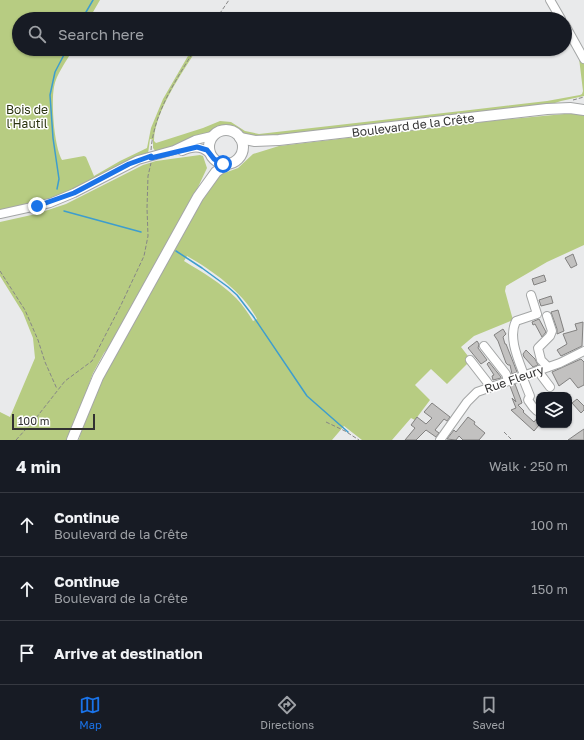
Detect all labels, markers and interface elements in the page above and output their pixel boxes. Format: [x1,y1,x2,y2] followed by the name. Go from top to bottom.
[12,12,572,56] search box
[26,23,48,45] icon: search
[58,25,144,43] text: Search here
[6,102,48,131] park label: Bois de l'Hautil
[351,110,475,140] street label: Boulevard de la Crête
[214,155,232,173] route start
[28,197,46,215] route end
[482,362,546,396] street label: Rue Fleury
[536,392,572,428] map controls
[536,392,572,428] button: layers
[12,412,95,431] scale bar
[18,414,49,427] text: 100 m
[16,456,61,477] text: 4 min
[489,458,568,474] text: Walk · 250 m
[54,508,120,526] text: Continue
[16,514,38,536] icon: ahead
[531,517,568,533] text: 100 m
[54,526,188,542] text: Boulevard de la Crête
[54,572,120,590] text: Continue
[16,578,38,600] icon: ahead
[531,581,568,597] text: 150 m
[54,590,188,606] text: Boulevard de la Crête
[16,642,38,664] icon: arrive
[54,644,203,662] text: Arrive at destination
[79,694,102,731] tab: Map
[260,694,314,731] tab: Directions
[473,694,505,731] tab: Saved

